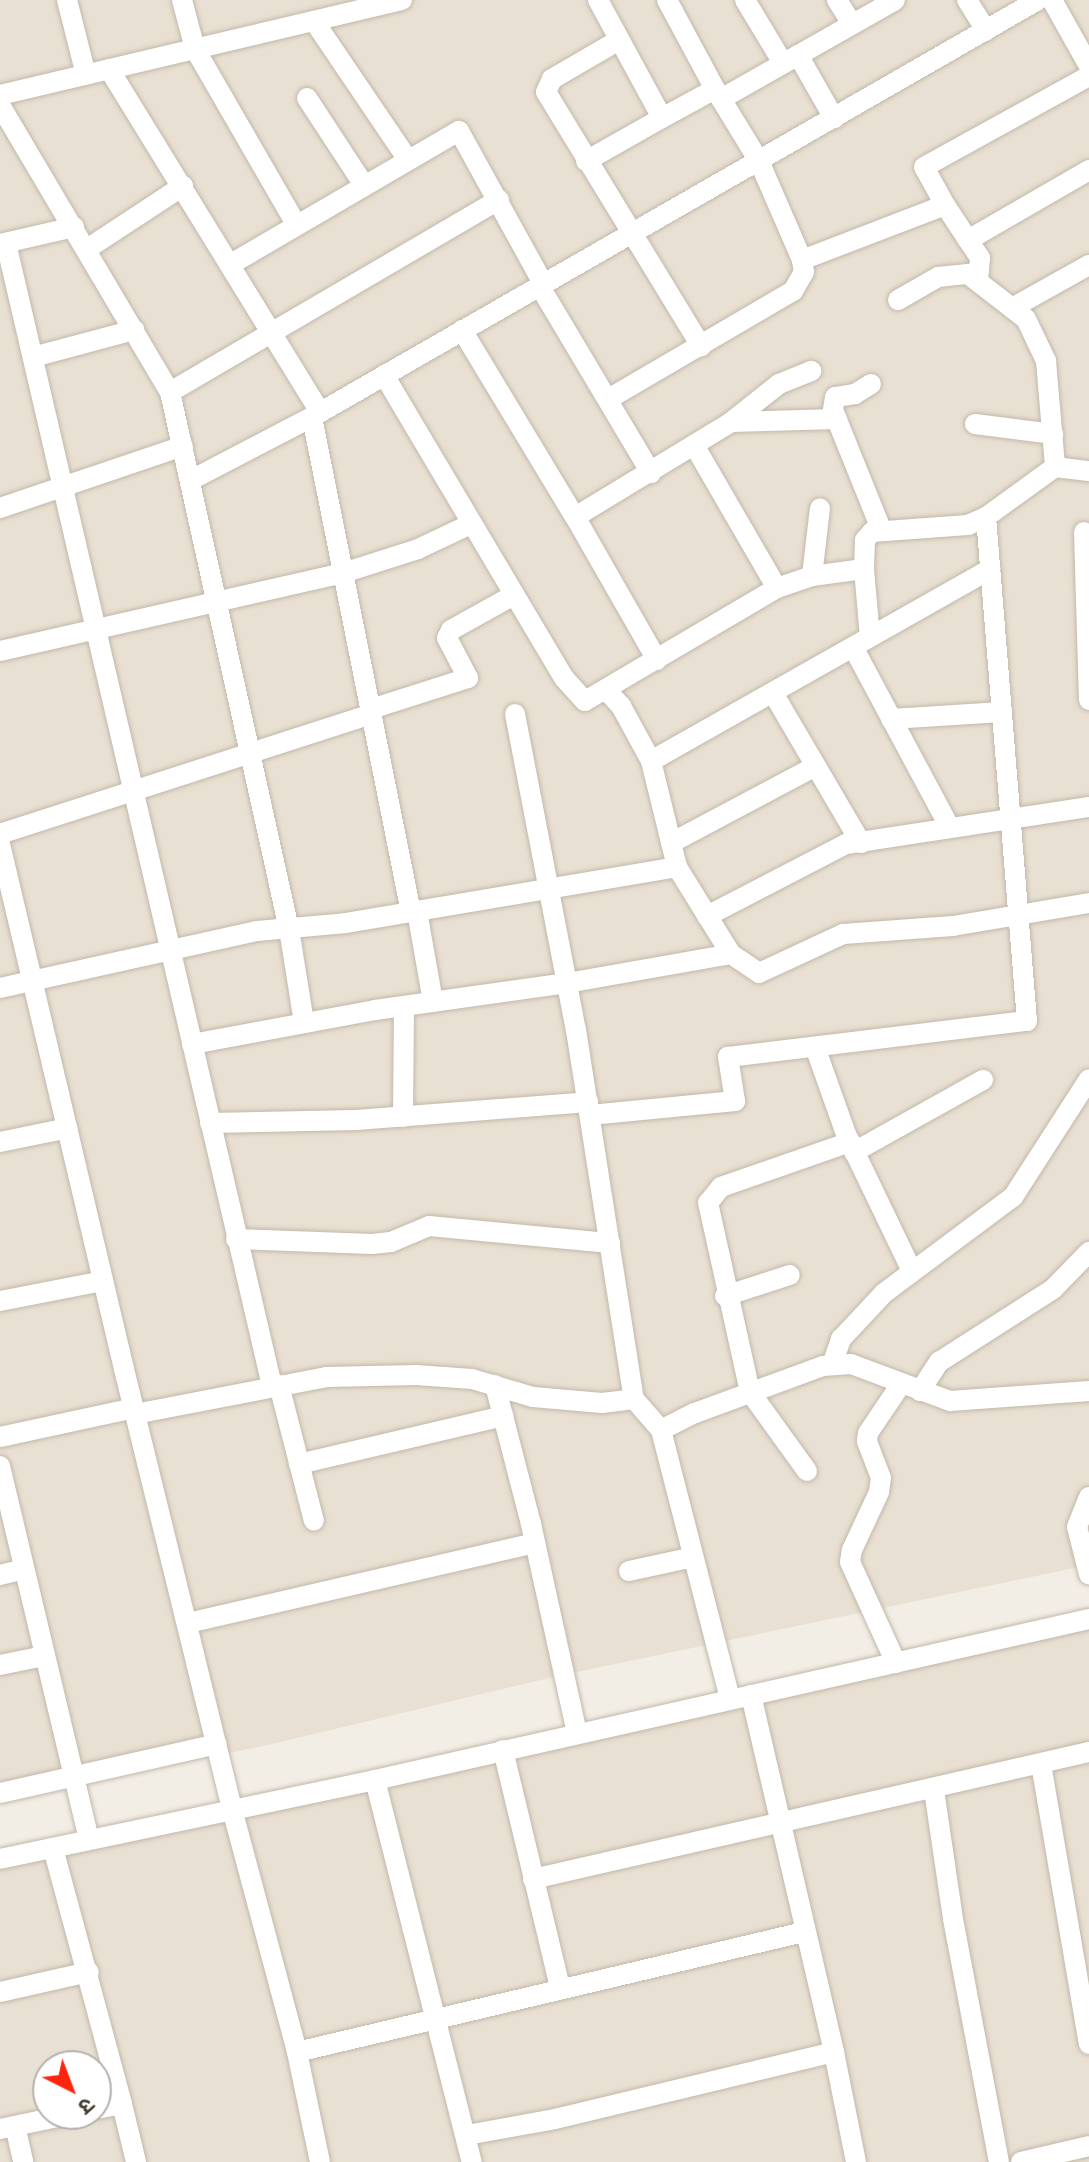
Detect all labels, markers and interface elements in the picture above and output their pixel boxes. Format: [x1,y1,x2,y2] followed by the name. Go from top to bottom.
[32,2050,112,2130] north arrow
[73,2092,101,2121] text: उ

